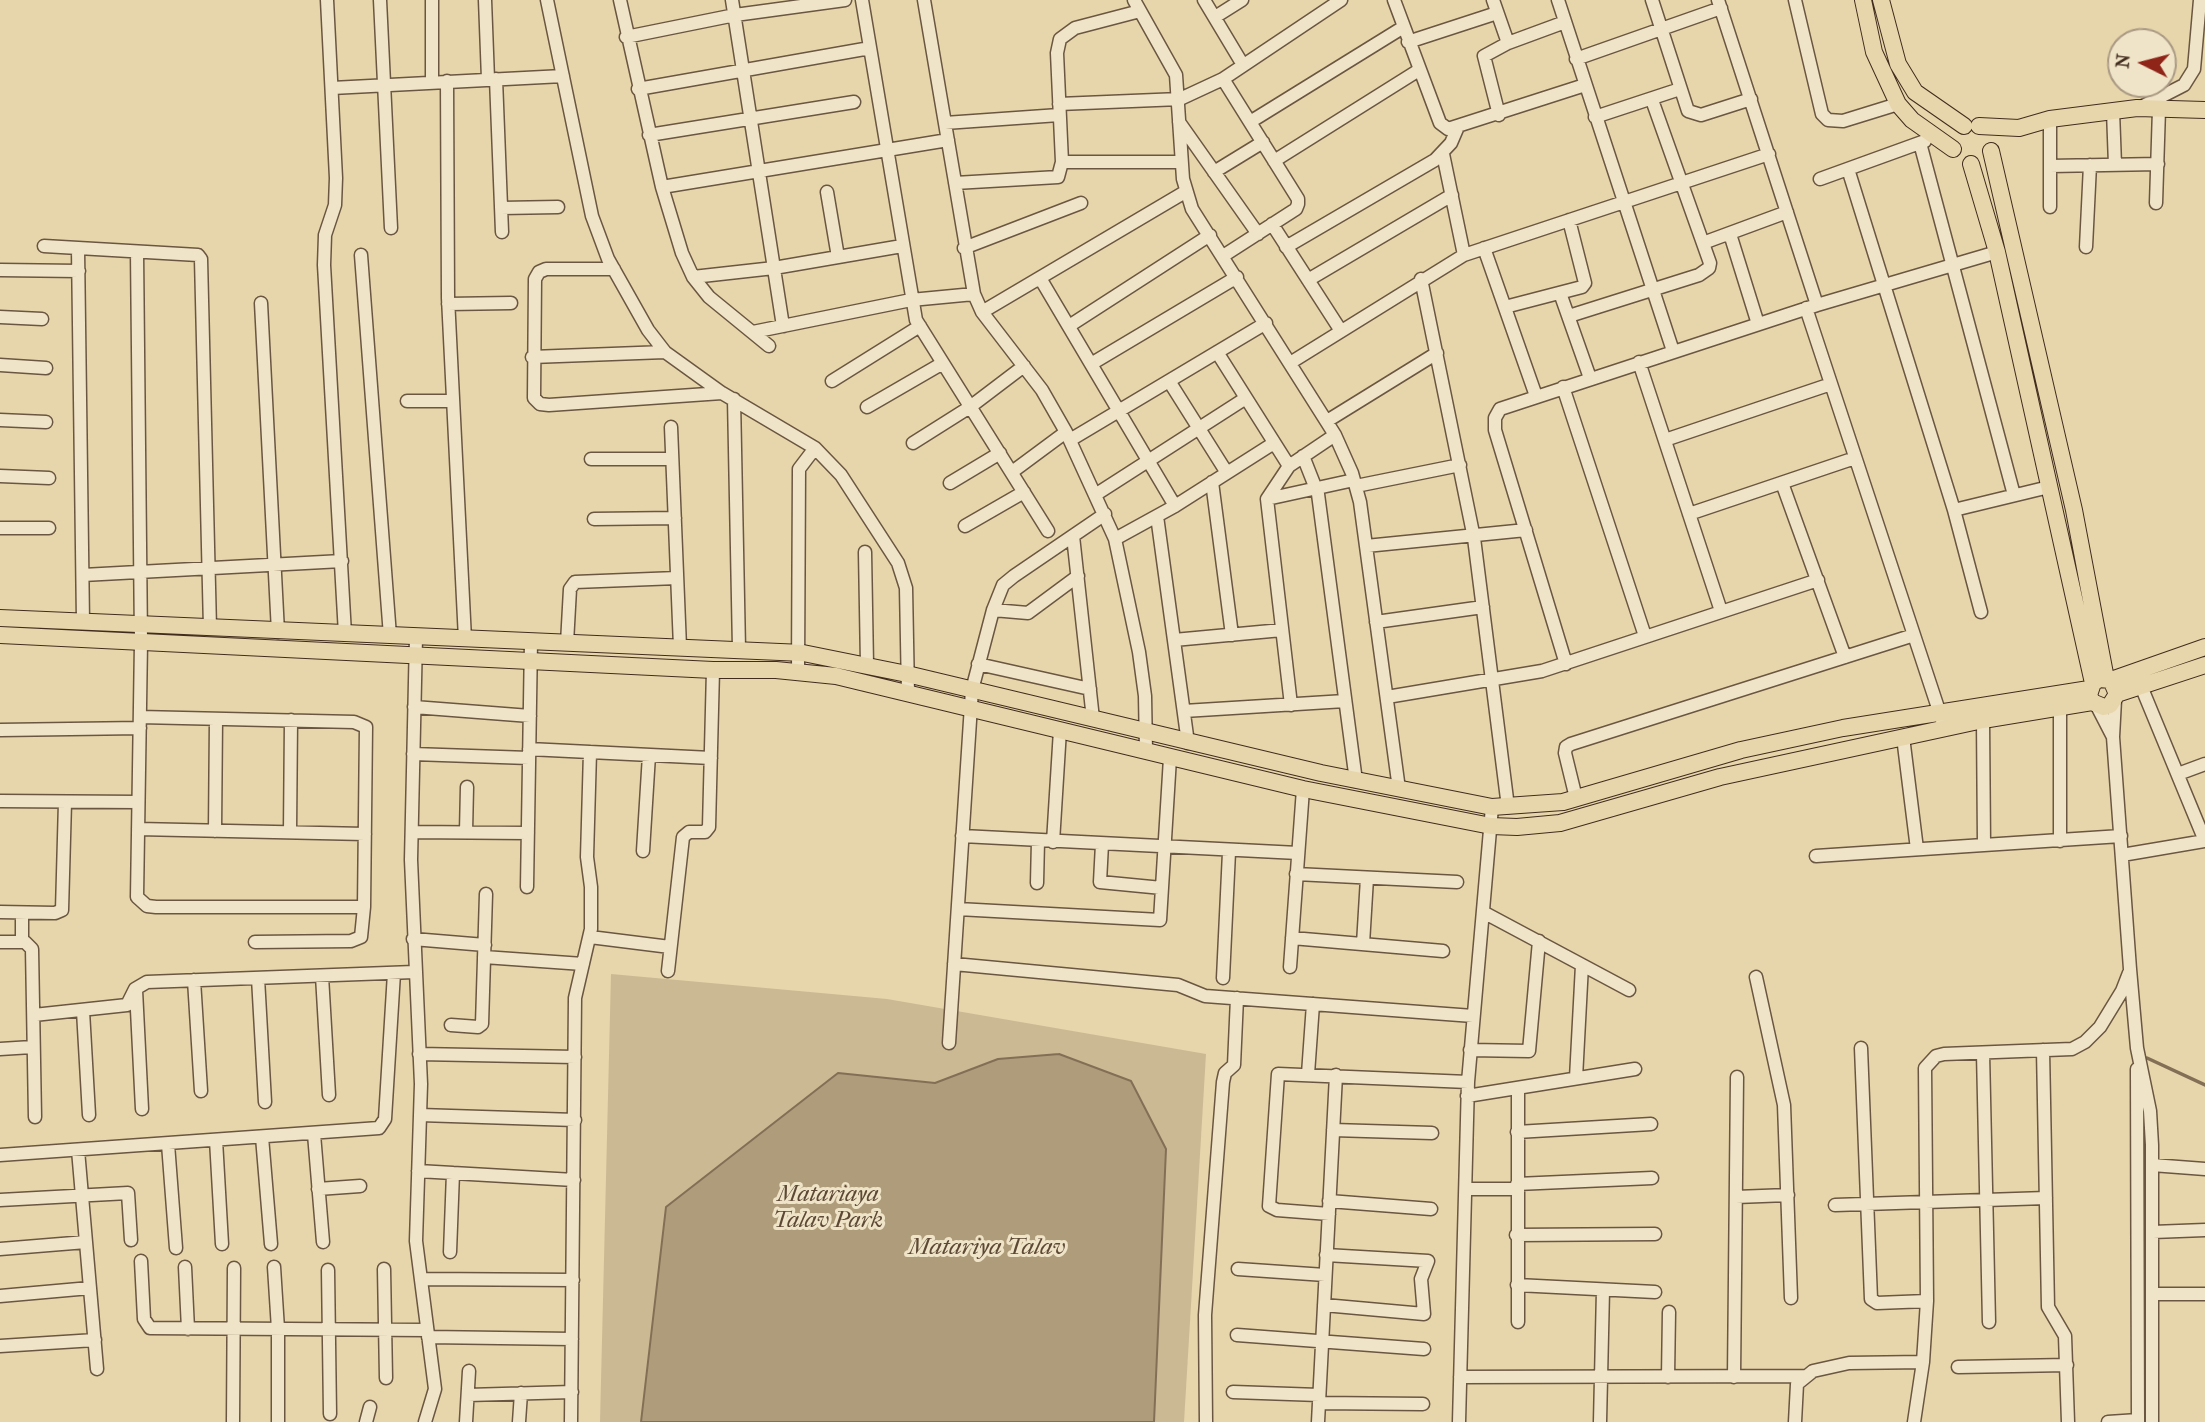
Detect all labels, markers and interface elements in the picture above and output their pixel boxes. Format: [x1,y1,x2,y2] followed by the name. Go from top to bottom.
[2107,28,2177,98] north arrow
[2111,53,2135,69] text: N
[773,1181,883,1235] park label: Matariaya Talav Park
[908,1234,1066,1262] water label: Matariya Talav

